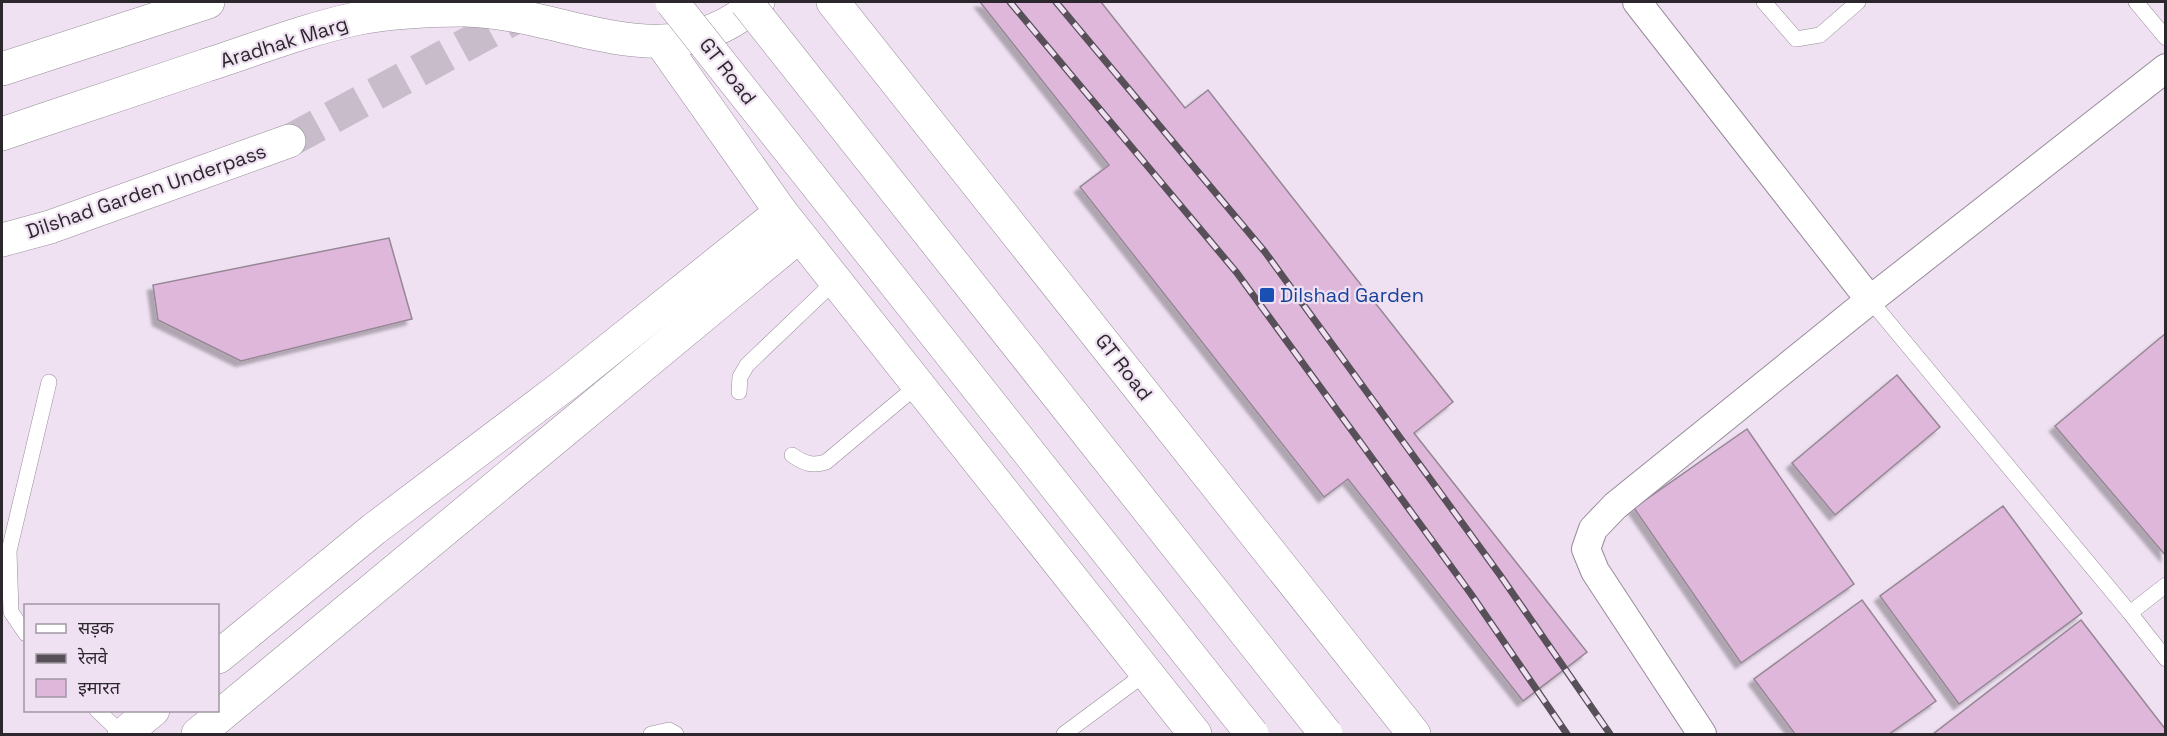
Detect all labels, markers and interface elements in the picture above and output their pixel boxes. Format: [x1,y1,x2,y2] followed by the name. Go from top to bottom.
[217,10,351,74] street label: Aradhak Marg
[694,32,762,110] street label: GT Road
[22,138,270,244] street label: Dilshad Garden Underpass
[1280,282,1424,308] place label: Dilshad Garden
[1258,286,1276,304] marker: Dilshad Garden
[1090,328,1158,406] street label: GT Road
[24,604,219,712] legend
[78,616,115,639] text: सड़क
[77,646,109,669] text: रेलवे
[78,676,121,699] text: इमारत

